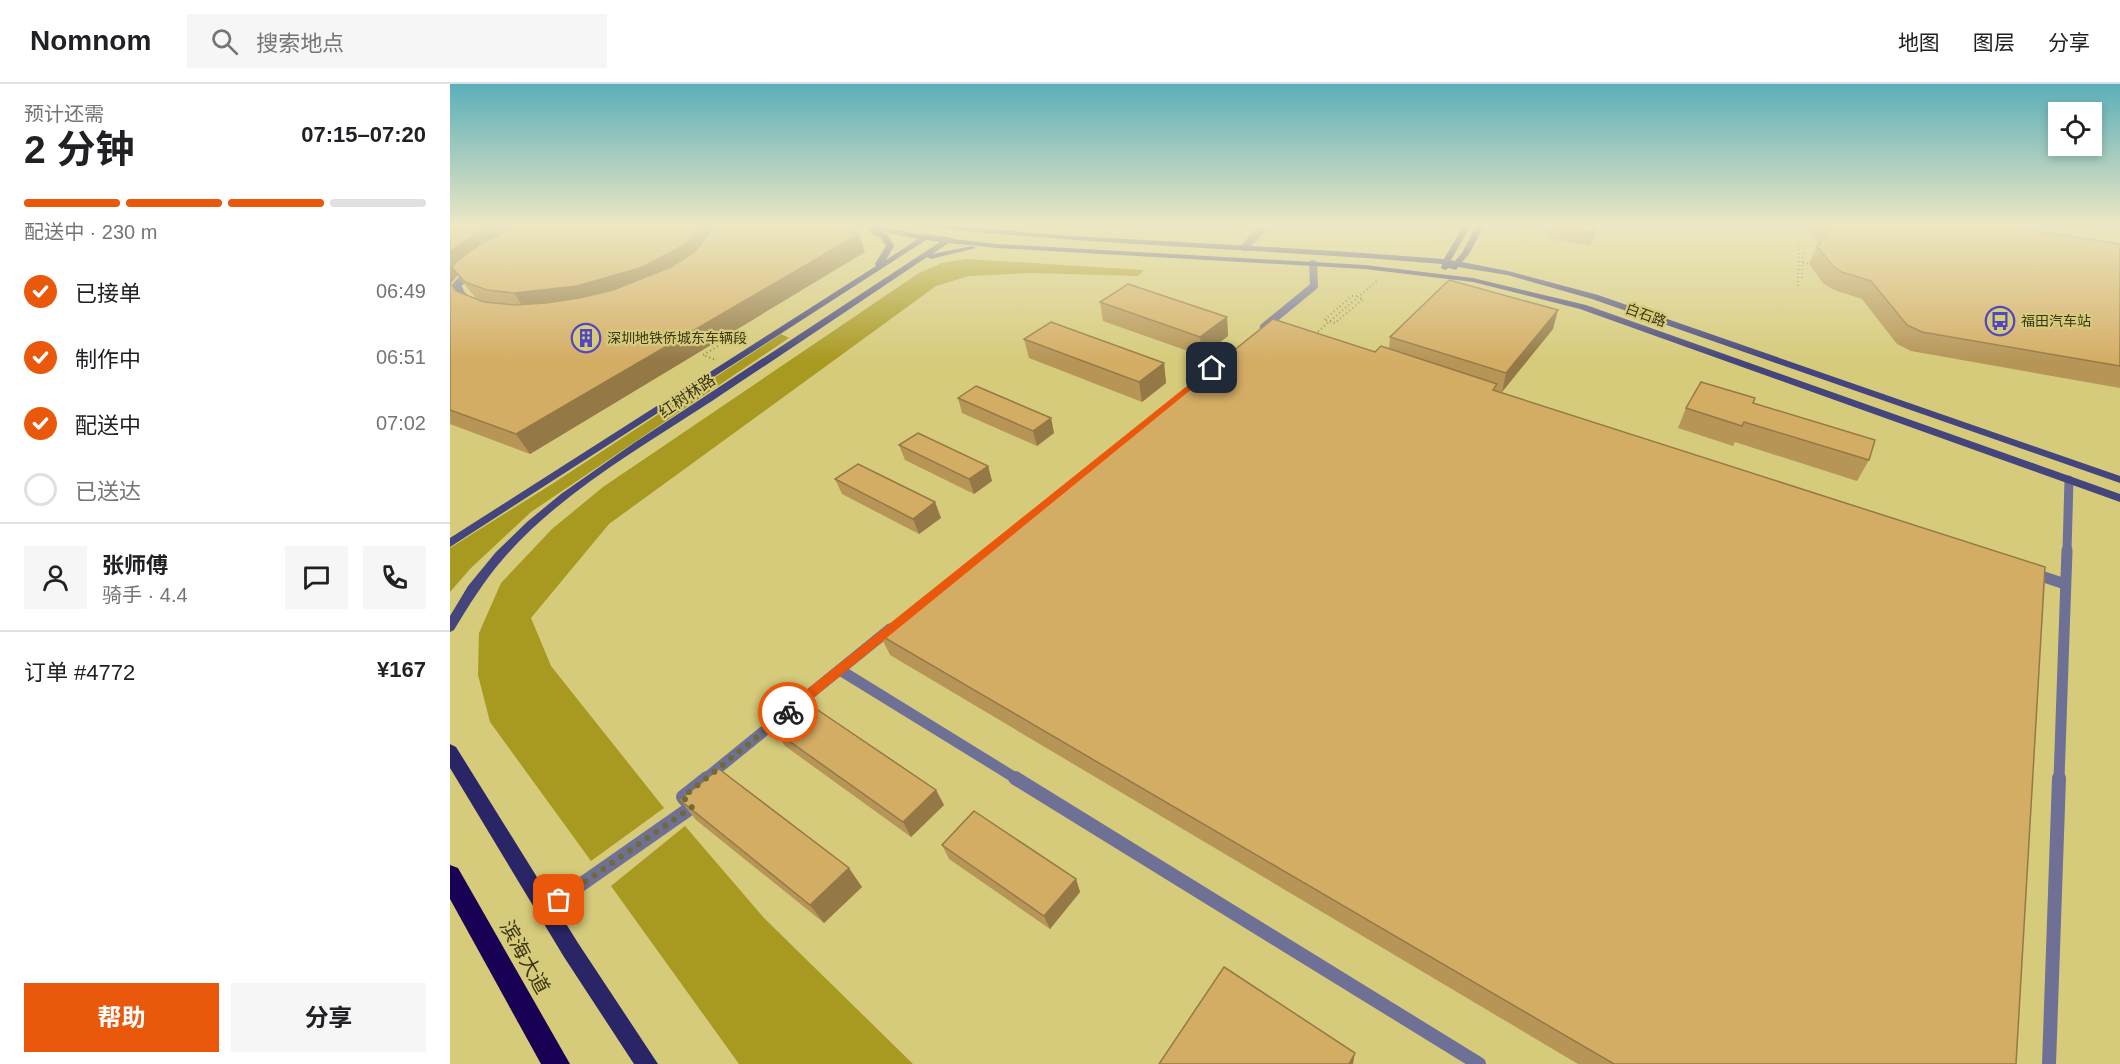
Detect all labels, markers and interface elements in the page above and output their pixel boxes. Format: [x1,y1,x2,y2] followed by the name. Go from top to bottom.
[187,14,607,68] search box
[30,25,151,56] text: Nomnom
[208,25,241,58] icon: search
[256,31,344,56] text: 搜索地点
[1898,31,1940,54] text: 地图
[1973,31,2015,54] text: 图层
[2048,31,2090,54] text: 分享
[2048,102,2102,156] map controls
[2048,102,2102,156] button: locate
[24,103,104,125] text: 预计还需
[301,122,426,147] text: 07:15–07:20
[24,128,135,171] text: 2 分钟
[24,221,157,243] text: 配送中 · 230 m
[24,275,57,308] icon: check
[376,280,426,302] text: 06:49
[75,281,141,306] text: 已接单
[1624,300,1668,330] street label: 白石路
[1984,305,2016,337] bus stop icon: 福田汽车站
[2021,313,2091,329] place label: 福田汽车站
[570,322,602,354] building icon: 深圳地铁侨城东车辆段
[607,330,747,346] place label: 深圳地铁侨城东车辆段
[24,341,57,374] icon: check
[1186,342,1237,393] pin
[376,346,426,368] text: 06:51
[75,347,141,372] text: 制作中
[1195,351,1228,384] icon: home
[656,371,718,421] street label: 红树林路
[24,407,57,440] icon: check
[376,412,426,434] text: 07:02
[75,413,141,438] text: 配送中
[75,479,141,504] text: 已送达
[24,546,87,609] button: person
[285,546,348,609] button: chat
[363,546,426,609] button: phone
[102,553,168,578] text: 张师傅
[102,584,188,606] text: 骑手 · 4.4
[377,657,426,682] text: ¥167
[24,660,135,685] text: 订单 #4772
[758,682,818,742] courier
[772,696,805,729] icon: bike
[533,874,584,925] pin
[542,883,575,916] icon: bag
[496,917,554,997] street label: 滨海大道
[24,983,219,1052] button: 帮助
[231,983,426,1052] button: 分享

